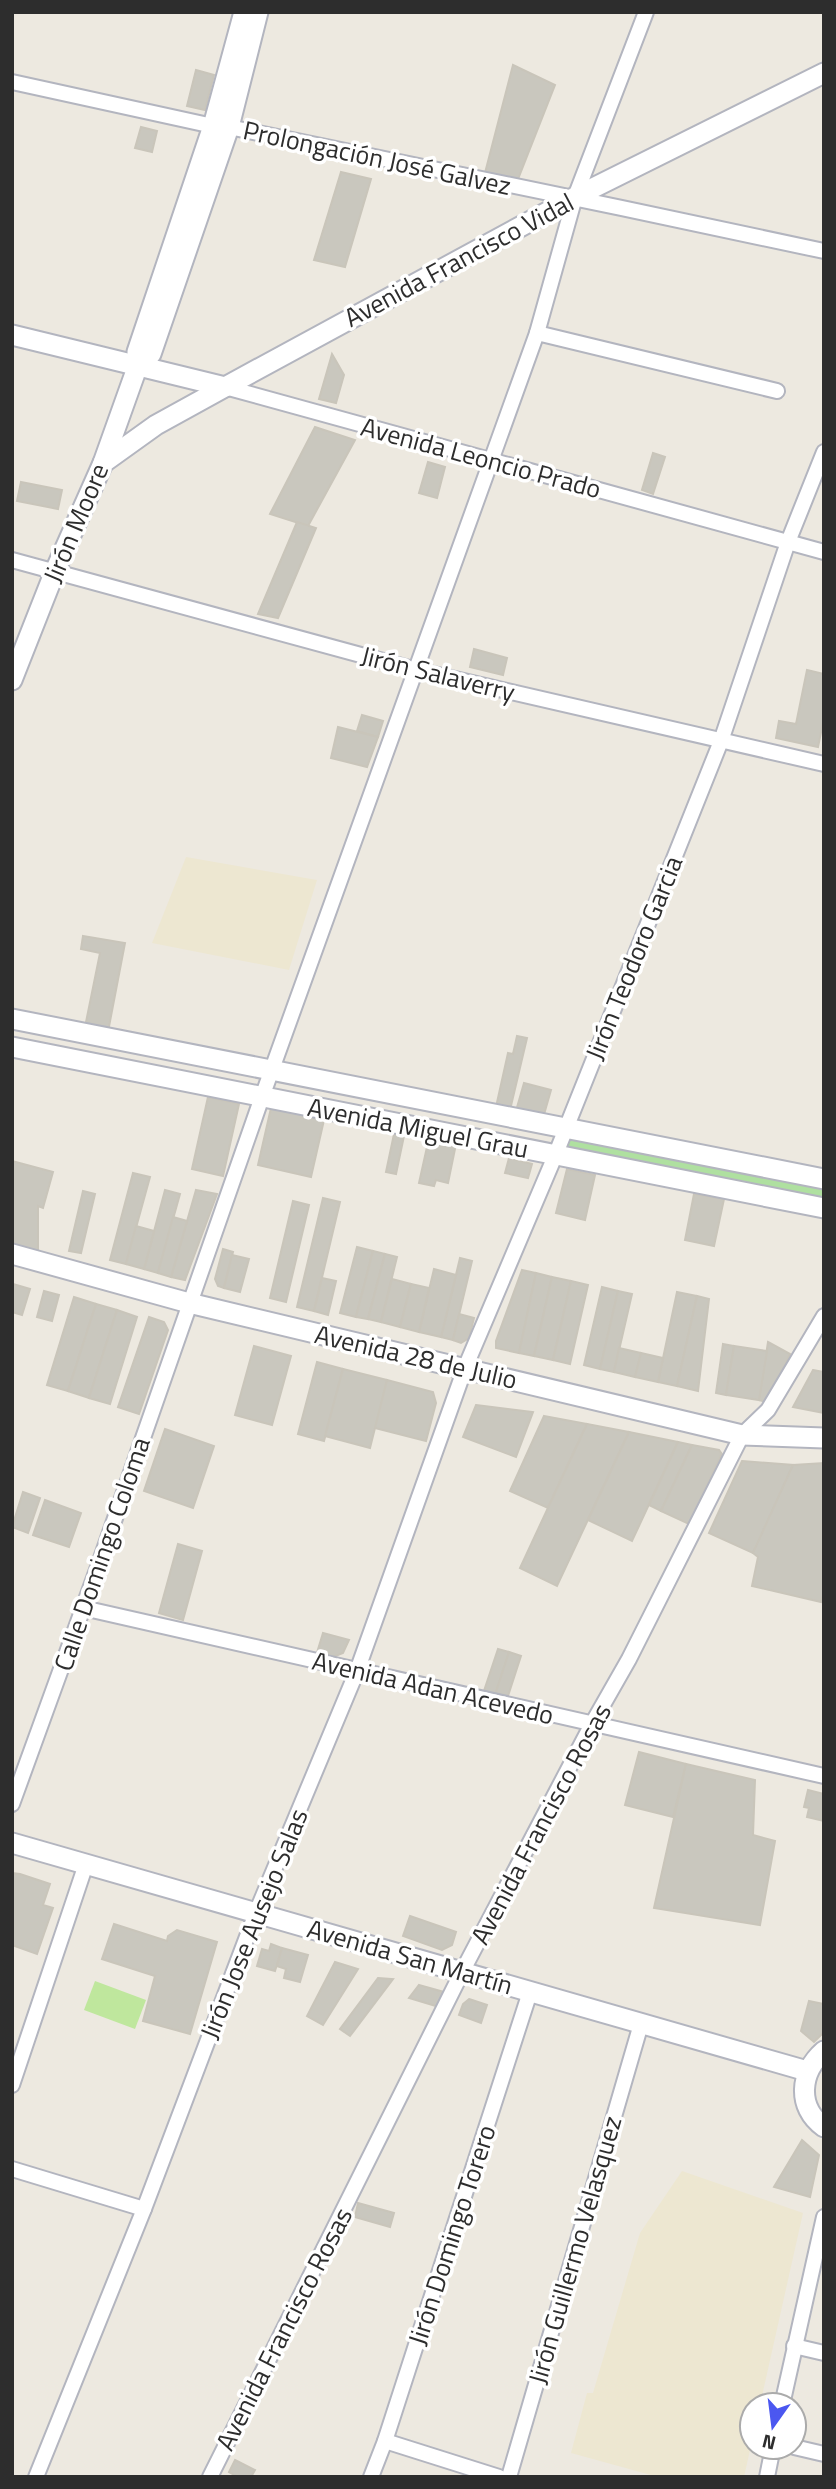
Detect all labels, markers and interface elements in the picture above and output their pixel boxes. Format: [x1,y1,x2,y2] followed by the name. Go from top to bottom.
[240,110,515,205] street label: Prolongación José Galvez
[337,182,581,337] street label: Avenida Francisco Vidal
[357,407,606,508] street label: Avenida Leoncio Prado
[33,457,118,589] street label: Jirón Moore
[357,636,519,711] street label: Jirón Salaverry
[575,850,692,1066] street label: Jirón Teodoro Garcia
[304,1087,532,1168] street label: Avenida Miguel Grau
[311,1314,521,1399] street label: Avenida 28 de Julio
[43,1432,160,1676] street label: Calle Domingo Coloma
[309,1641,558,1734] street label: Avenida Adan Acevedo
[460,1696,621,1951] street label: Avenida Francisco Rosas
[190,1803,318,2045] street label: Jirón Jose Ausejo Salas
[303,1909,517,2004] street label: Avenida San Martín
[518,2111,631,2388] street label: Jirón Guillermo Velasquez
[398,2120,506,2350] street label: Jirón Domingo Torero
[205,2200,362,2457] street label: Avenida Francisco Rosas
[738,2391,808,2461] north arrow
[759,2427,779,2459] text: N

